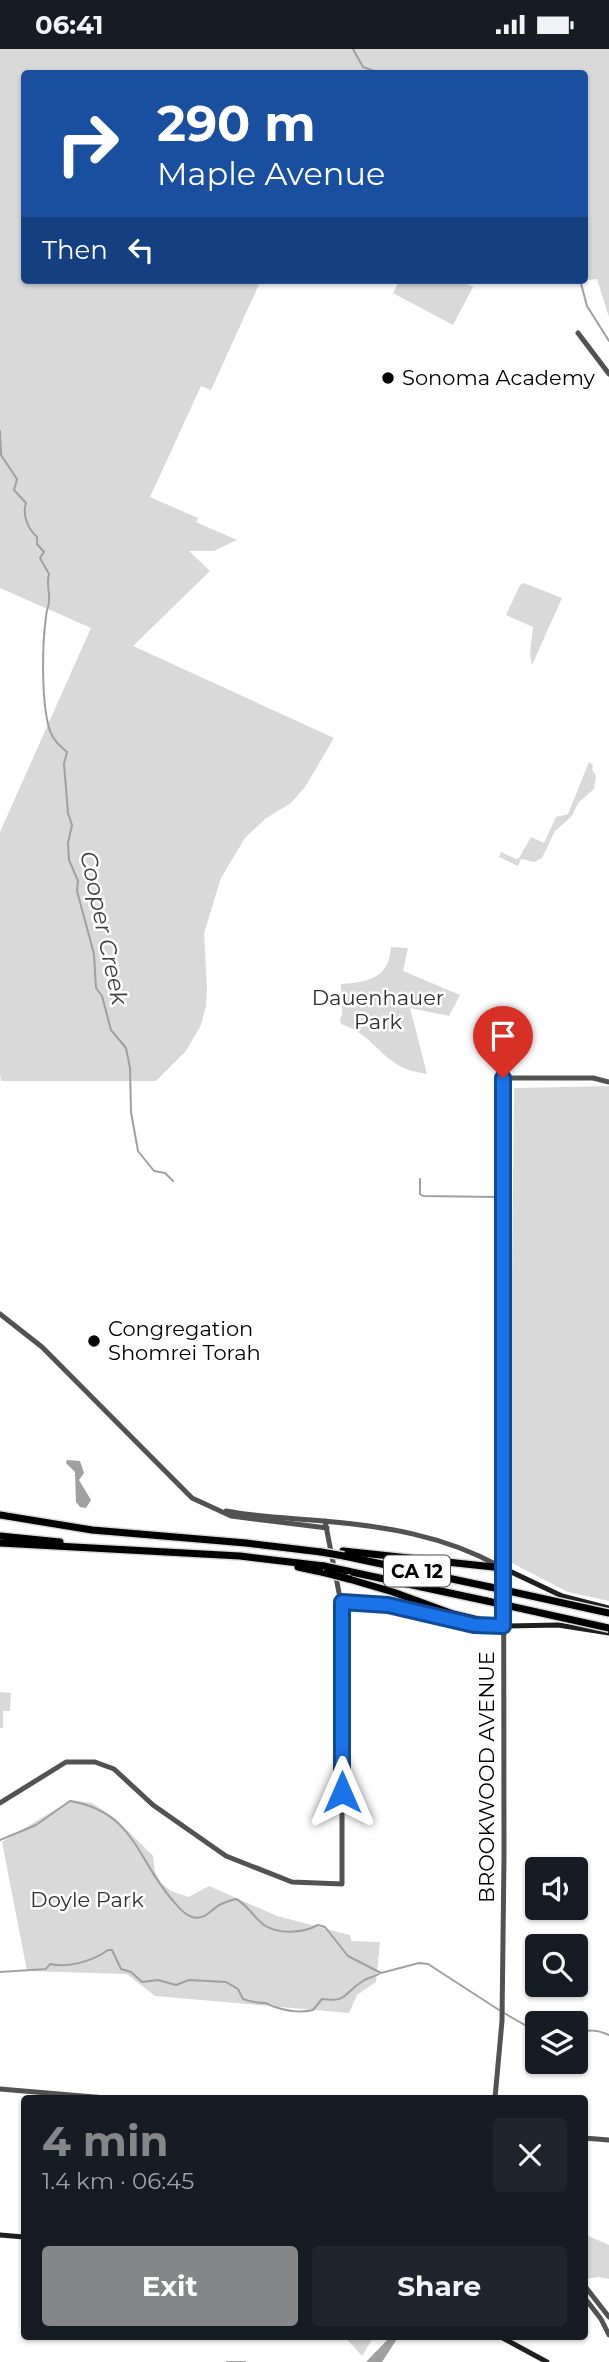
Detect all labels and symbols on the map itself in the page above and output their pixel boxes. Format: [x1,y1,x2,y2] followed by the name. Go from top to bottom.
[402,365,596,390] place label: Sonoma Academy
[380,370,396,386] marker: Sonoma Academy
[74,849,134,1009] water label: Cooper Creek
[312,985,444,1034] park label: Dauenhauer Park
[473,1006,533,1078] pin
[108,1316,261,1365] place label: Congregation Shomrei Torah
[86,1333,102,1349] marker: Congregation Shomrei Torah
[384,1555,450,1587] road number: CA 12
[474,1651,499,1903] street label: BROOKWOOD AVENUE
[305,1755,379,1829] position arrow
[30,1887,144,1912] park label: Doyle Park

